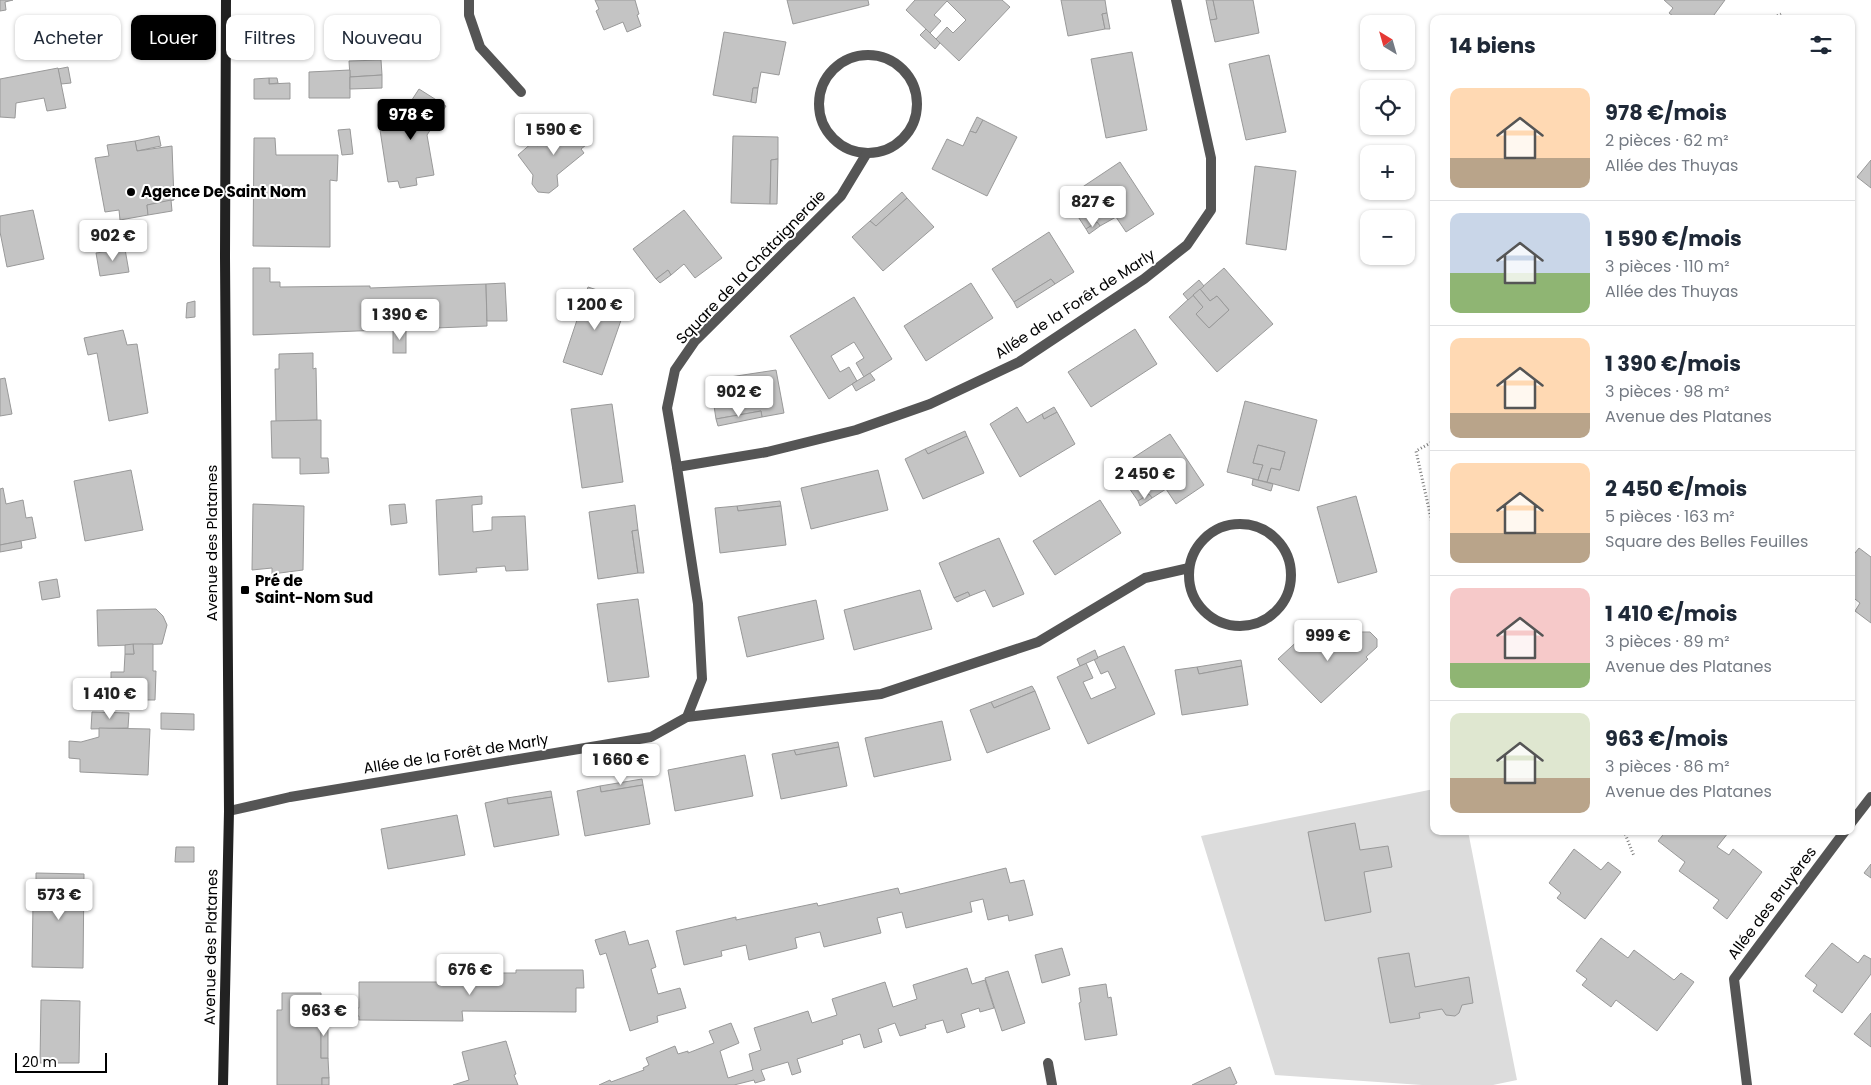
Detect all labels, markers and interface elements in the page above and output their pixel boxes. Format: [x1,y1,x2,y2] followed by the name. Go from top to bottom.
[15,15,121,60] chip: Acheter
[131,15,216,60] chip: Louer
[226,15,314,60] chip: Filtres
[324,15,440,60] chip: Nouveau
[1360,15,1415,70] north arrow
[1360,15,1415,265] map controls
[1450,31,1536,60] text: 14 biens
[1807,31,1835,59] icon: filters
[1360,80,1415,135] button: locate
[376,98,446,141] pin: 978 €
[1605,98,1727,127] text: 978 €/mois
[389,103,433,126] text: 978 €
[1490,108,1550,168] icon: home
[508,114,600,156] pin: 1 590 €
[526,118,582,141] text: 1 590 €
[1605,129,1728,152] text: 2 pièces · 62 m²
[1360,145,1415,200] button: +
[1605,154,1738,177] text: Allée des Thuyas
[141,181,306,202] place label: Agence De Saint Nom
[671,185,830,348] street label: Square de la Châtaigneraie
[125,186,137,198] marker: Agence De Saint Nom
[1058,186,1128,228] pin: 827 €
[1071,190,1115,213] text: 827 €
[1360,210,1415,265] button: −
[78,220,148,262] pin: 902 €
[90,224,136,247] text: 902 €
[1605,224,1742,253] text: 1 590 €/mois
[1490,233,1550,293] icon: home
[991,244,1159,363] street label: Allée de la Forêt de Marly
[1605,255,1730,278] text: 3 pièces · 110 m²
[1605,280,1738,303] text: Allée des Thuyas
[549,288,641,331] pin: 1 200 €
[567,293,623,316] text: 1 200 €
[354,298,446,341] pin: 1 390 €
[372,303,428,326] text: 1 390 €
[1605,349,1741,378] text: 1 390 €/mois
[1490,358,1550,418] icon: home
[704,376,774,418] pin: 902 €
[716,380,762,403] text: 902 €
[1605,380,1730,403] text: 3 pièces · 98 m²
[1605,405,1772,428] text: Avenue des Platanes
[1099,458,1191,500] pin: 2 450 €
[1115,462,1175,485] text: 2 450 €
[201,465,222,621] street label: Avenue des Platanes
[1605,474,1747,503] text: 2 450 €/mois
[1490,483,1550,543] icon: home
[1605,505,1735,528] text: 5 pièces · 163 m²
[1605,530,1808,553] text: Square des Belles Feuilles
[255,570,373,608] place label: Pré de Saint-Nom Sud
[239,584,251,596] marker: Pré de Saint-Nom Sud
[1605,599,1737,628] text: 1 410 €/mois
[1490,608,1550,668] icon: home
[1293,620,1363,662] pin: 999 €
[1305,624,1351,647] text: 999 €
[1605,630,1730,653] text: 3 pièces · 89 m²
[1605,655,1772,678] text: Avenue des Platanes
[64,678,156,720] pin: 1 410 €
[84,682,136,705] text: 1 410 €
[1605,724,1728,753] text: 963 €/mois
[362,728,551,779] street label: Allée de la Forêt de Marly
[1490,733,1550,793] icon: home
[575,744,667,786] pin: 1 660 €
[593,748,649,771] text: 1 660 €
[1605,755,1730,778] text: 3 pièces · 86 m²
[1605,780,1772,803] text: Avenue des Platanes
[1722,842,1821,963] street label: Allée des Bruyères
[199,868,222,1025] street label: Avenue des Platanes
[24,878,94,921] pin: 573 €
[37,883,81,906] text: 573 €
[435,954,505,996] pin: 676 €
[447,958,493,981] text: 676 €
[289,994,359,1037] pin: 963 €
[301,999,347,1022] text: 963 €
[15,1050,108,1073] scale bar
[22,1052,57,1072] text: 20 m

